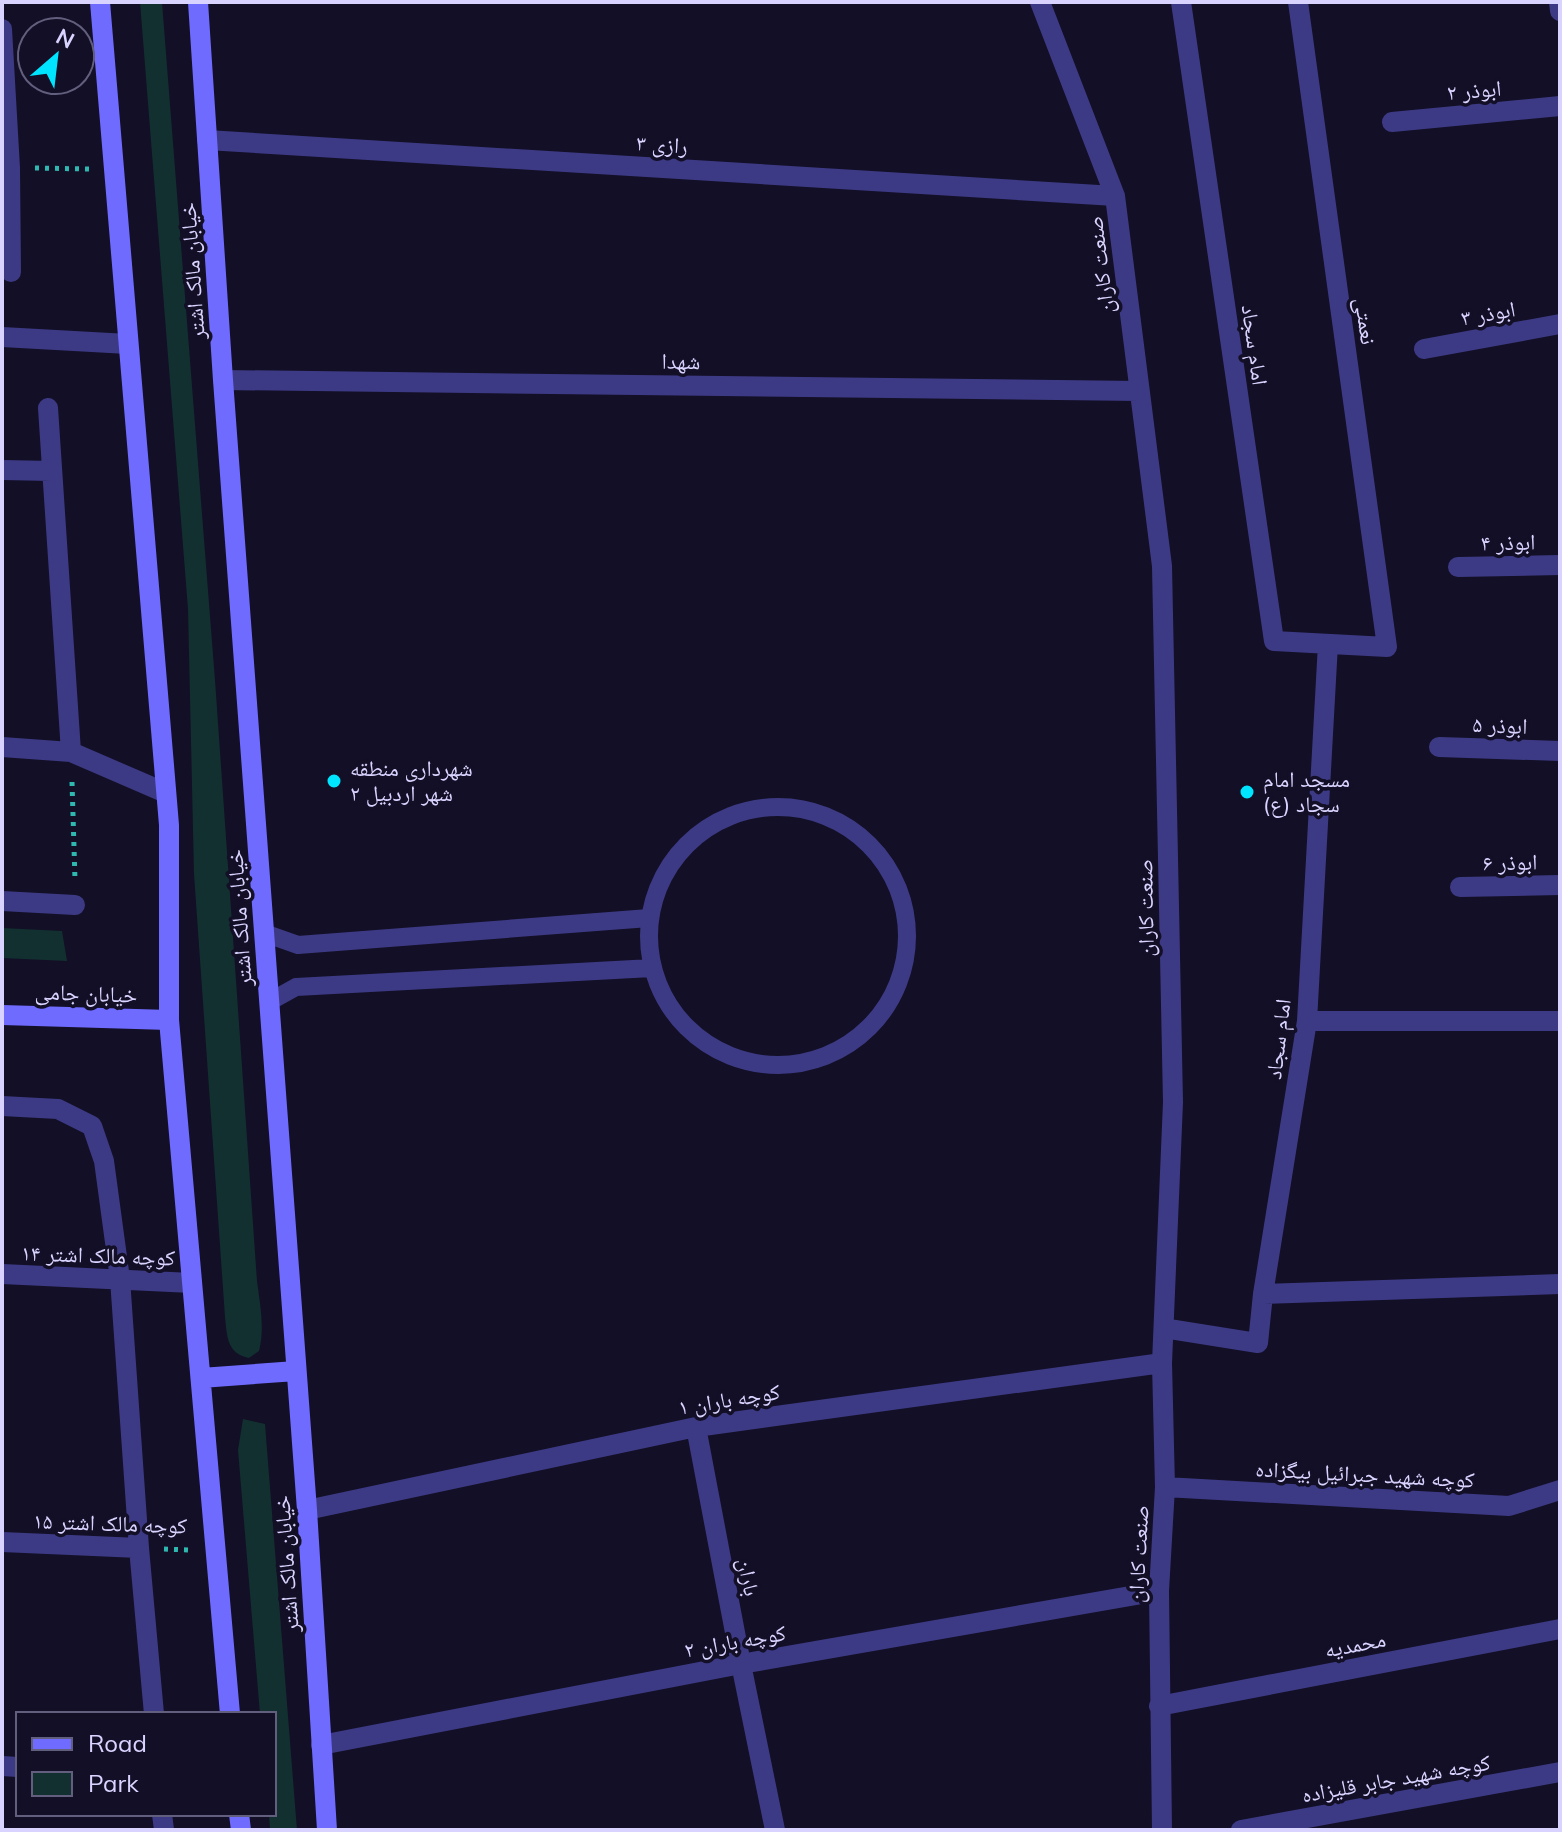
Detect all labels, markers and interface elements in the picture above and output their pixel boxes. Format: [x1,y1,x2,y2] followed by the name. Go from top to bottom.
[16,16,96,96] north arrow
[51,22,79,55] text: N
[1445,74,1503,106] street label: ابوذر ۲
[635,128,689,160] street label: رازی ۳
[173,202,211,341] street label: خیابان مالک اشتر
[1080,215,1120,315] street label: صنعت کاران
[1459,294,1517,332] street label: ابوذر ۳
[1349,296,1383,346] street label: نعمتی
[1234,303,1275,387] street label: امام سجاد
[661,347,701,375] street label: شهدا
[1480,528,1536,556] street label: ابوذر ۴
[1472,710,1528,740] street label: ابوذر ۵
[350,754,473,807] place label: شهرداری منطقه ۲ شهر اردبیل
[1263,765,1350,818] place label: مسجد امام سجاد (ع)
[325,772,343,790] marker: شهرداری منطقه ۲ شهر اردبیل
[1238,783,1256,801] marker: مسجد امام سجاد (ع)
[1482,848,1538,876] street label: ابوذر ۶
[220,849,258,988] street label: خیابان مالک اشتر
[1130,859,1160,957] street label: صنعت کاران
[34,977,138,1009] street label: خیابان جامی
[1259,997,1298,1081] street label: امام سجاد
[20,1238,176,1272] street label: کوچه مالک اشتر ۱۴
[676,1377,782,1421] street label: کوچه باران ۱
[1255,1454,1475,1494] street label: کوچه شهید جبرائیل بیگزاده
[267,1495,305,1634] street label: خیابان مالک اشتر
[1121,1504,1155,1604] street label: صنعت کاران
[32,1506,188,1540] street label: کوچه مالک اشتر ۱۵
[732,1556,766,1598] street label: باران
[682,1618,788,1664] street label: کوچه باران ۲
[1322,1624,1388,1664] street label: محمدیه
[16,1712,276,1816] legend
[88,1728,147,1758] text: Road
[1299,1748,1493,1808] street label: کوچه شهید جابر قلیزاده
[88,1768,139,1798] text: Park

